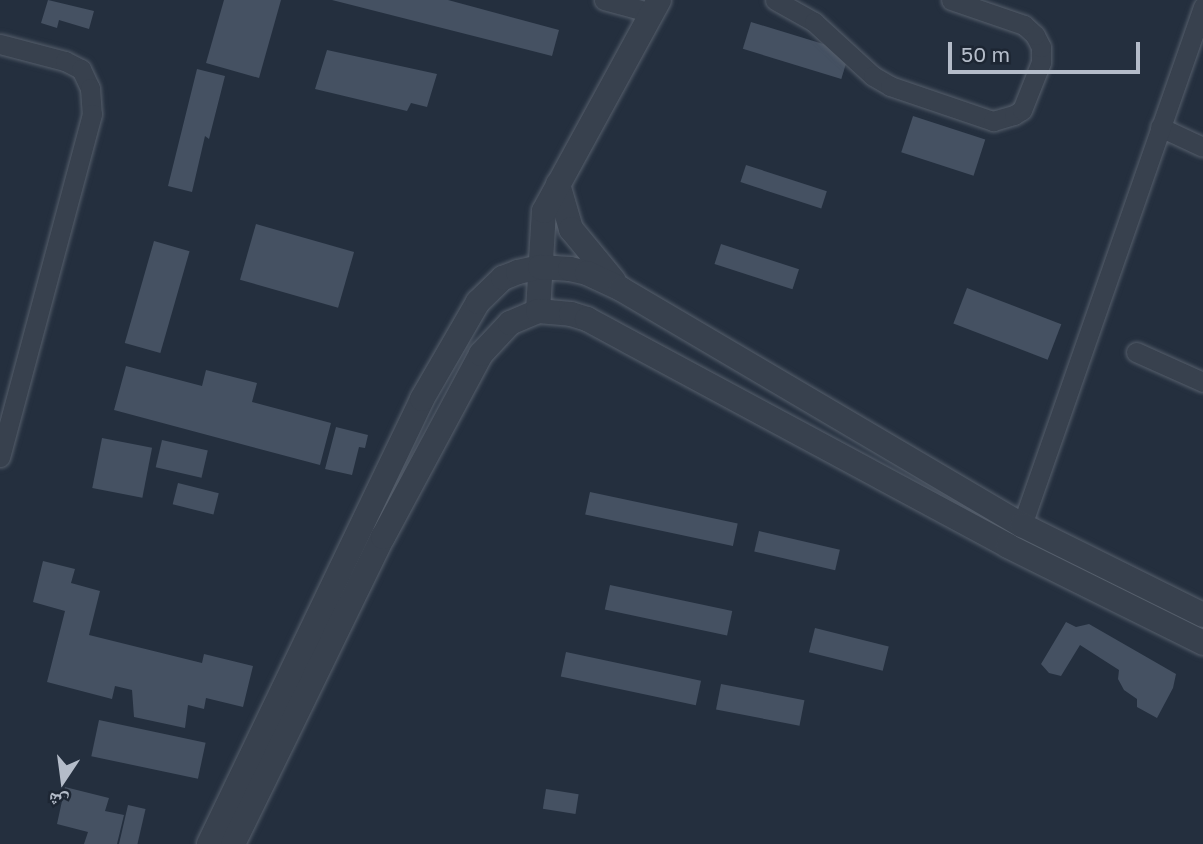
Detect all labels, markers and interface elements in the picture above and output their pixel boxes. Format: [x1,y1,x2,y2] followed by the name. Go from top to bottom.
[951,28,1144,72] scale bar
[961,41,1010,67] text: 50 m
[28,746,98,816] north arrow
[46,788,71,815] text: ش

